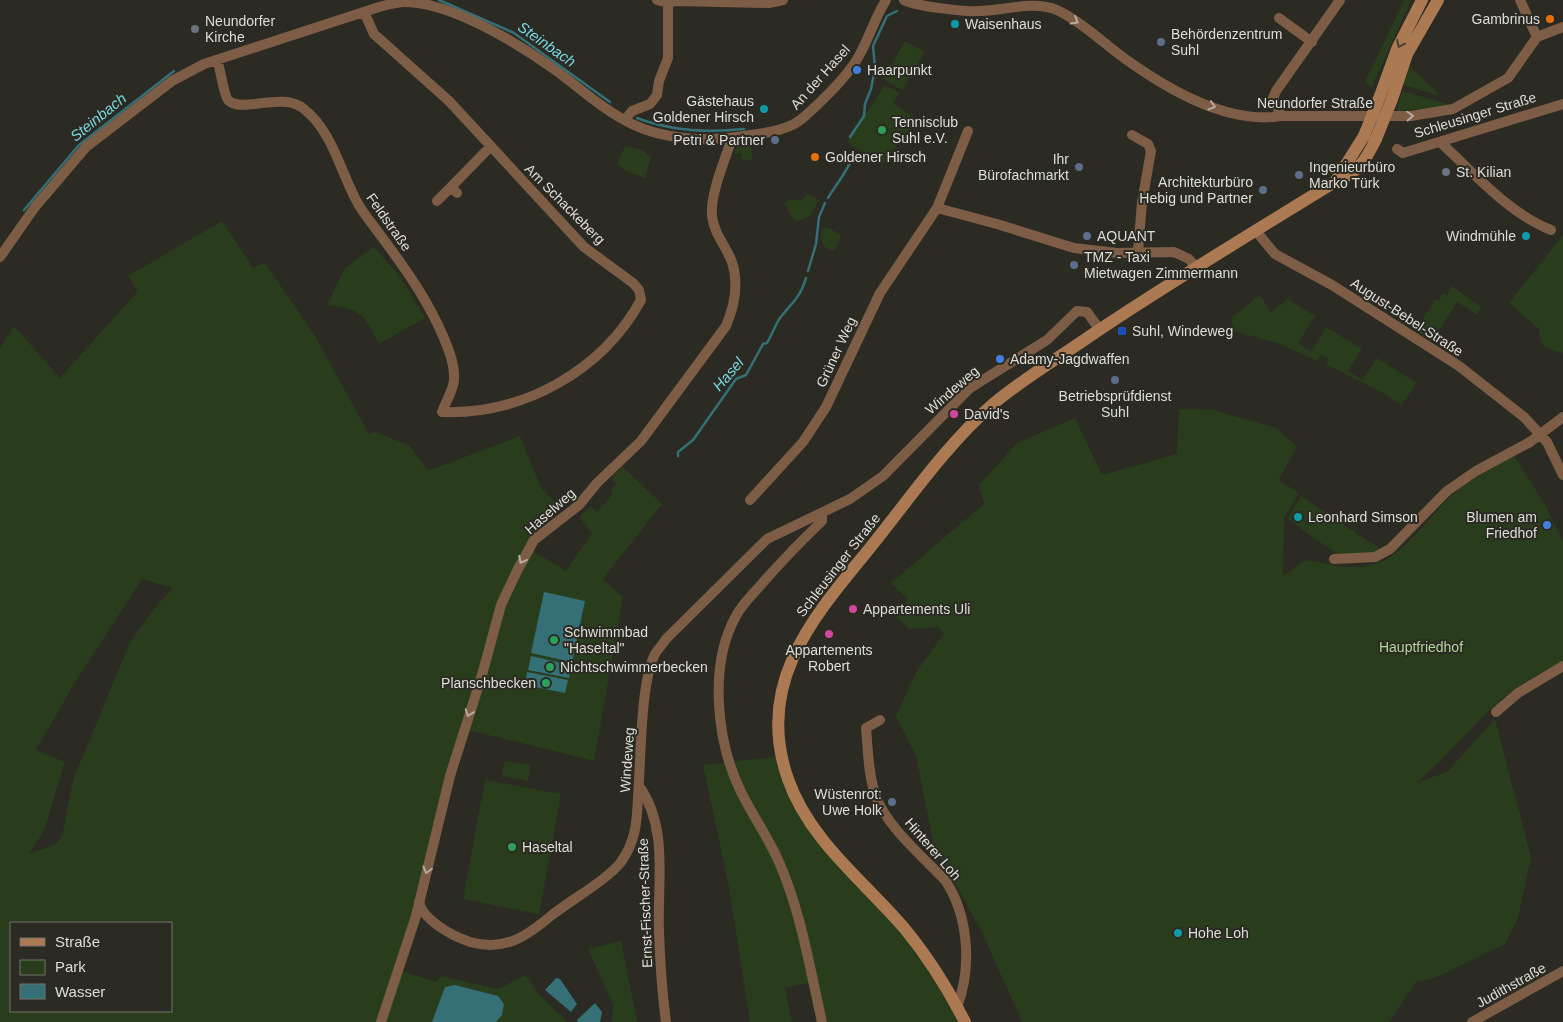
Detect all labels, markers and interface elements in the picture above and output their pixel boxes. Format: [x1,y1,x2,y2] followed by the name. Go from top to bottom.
[1472,11,1540,27] place label: Gambrinus
[205,13,275,45] place label: Neundorfer Kirche
[1544,13,1556,25] marker: Gambrinus
[1069,14,1078,24] one-way arrow
[965,16,1042,32] place label: Waisenhaus
[515,18,579,70] water label: Steinbach
[949,18,961,30] marker: Waisenhaus
[189,23,201,35] marker: Neundorfer Kirche
[1171,26,1282,58] place label: Behördenzentrum Suhl
[1155,36,1167,48] marker: Behördenzentrum Suhl
[1396,38,1406,47] one-way arrow
[787,42,853,112] street label: An der Hasel
[867,62,932,78] place label: Haarpunkt
[851,64,863,76] marker: Haarpunkt
[67,89,129,145] water label: Steinbach
[1412,89,1538,141] street label: Schleusinger Straße
[653,93,754,125] place label: Gästehaus Goldener Hirsch
[1257,95,1373,111] street label: Neundorfer Straße
[1207,101,1216,111] one-way arrow
[758,103,770,115] marker: Gästehaus Goldener Hirsch
[1406,110,1414,121] one-way arrow
[892,114,958,146] place label: Tennisclub Suhl e.V.
[876,124,888,136] marker: Tennisclub Suhl e.V.
[673,132,765,148] place label: Petri & Partner
[769,134,781,146] marker: Petri & Partner
[825,149,926,165] place label: Goldener Hirsch
[809,151,821,163] marker: Goldener Hirsch
[978,151,1069,183] place label: Ihr Bürofachmarkt
[1309,159,1396,191] place label: Ingenieurbüro Marko Türk
[522,161,608,247] street label: Am Schackeberg
[1073,161,1085,173] marker: Ihr Bürofachmarkt
[1456,164,1511,180] place label: St. Kilian
[1440,166,1452,178] marker: St. Kilian
[1293,169,1305,181] marker: Ingenieurbüro Marko Türk
[1139,174,1253,206] place label: Architekturbüro Hebig und Partner
[1257,184,1269,196] marker: Architekturbüro Hebig und Partner
[363,190,415,254] street label: Feldstraße
[1097,228,1156,244] place label: AQUANT
[1446,228,1516,244] place label: Windmühle
[1081,230,1093,242] marker: AQUANT
[1520,230,1532,242] marker: Windmühle
[1084,249,1238,281] place label: TMZ - Taxi Mietwagen Zimmermann
[1068,259,1080,271] marker: TMZ - Taxi Mietwagen Zimmermann
[1348,275,1466,359] street label: August-Bebel-Straße
[813,314,859,390] street label: Grüner Weg
[1132,323,1233,339] place label: Suhl, Windeweg
[1116,325,1128,337] marker: Suhl, Windeweg
[1010,351,1130,367] place label: Adamy-Jagdwaffen
[709,353,747,394] water label: Hasel
[994,353,1006,365] marker: Adamy-Jagdwaffen
[922,363,982,417] street label: Windeweg
[1109,374,1121,386] marker: Betriebsprüfdienst Suhl
[1059,388,1172,420] place label: Betriebsprüfdienst Suhl
[964,406,1009,422] place label: David's
[948,408,960,420] marker: David's
[522,485,578,537] street label: Haselweg
[1308,509,1418,525] place label: Leonhard Simson
[1466,509,1537,541] place label: Blumen am Friedhof
[793,510,883,620] street label: Schleusinger Straße
[1292,511,1304,523] marker: Leonhard Simson
[1541,519,1553,531] marker: Blumen am Friedhof
[518,555,528,564] one-way arrow
[863,601,970,617] place label: Appartements Uli
[847,603,859,615] marker: Appartements Uli
[564,624,648,656] place label: Schwimmbad "Haseltal"
[823,628,835,640] marker: Appartements Robert
[548,634,560,646] marker: Schwimmbad "Haseltal"
[1379,639,1463,655] park label: Hauptfriedhof
[785,642,873,674] place label: Appartements Robert
[560,659,708,675] place label: Nichtschwimmerbecken
[544,661,556,673] marker: Nichtschwimmerbecken
[441,675,536,691] place label: Planschbecken
[540,677,552,689] marker: Planschbecken
[465,709,475,717] one-way arrow
[617,727,637,793] street label: Windeweg
[814,786,883,818] place label: Wüstenrot: Uwe Holk
[886,796,898,808] marker: Wüstenrot: Uwe Holk
[902,815,964,883] street label: Hinterer Loh
[635,838,655,968] street label: Ernst-Fischer-Straße
[522,839,573,855] place label: Haseltal
[506,841,518,853] marker: Haseltal
[422,866,433,875] one-way arrow
[10,922,172,1012] legend
[1188,925,1249,941] place label: Hohe Loh
[1172,927,1184,939] marker: Hohe Loh
[55,933,100,950] text: Straße
[55,958,86,975] text: Park
[1473,959,1549,1011] street label: Judithstraße
[55,983,105,1000] text: Wasser

